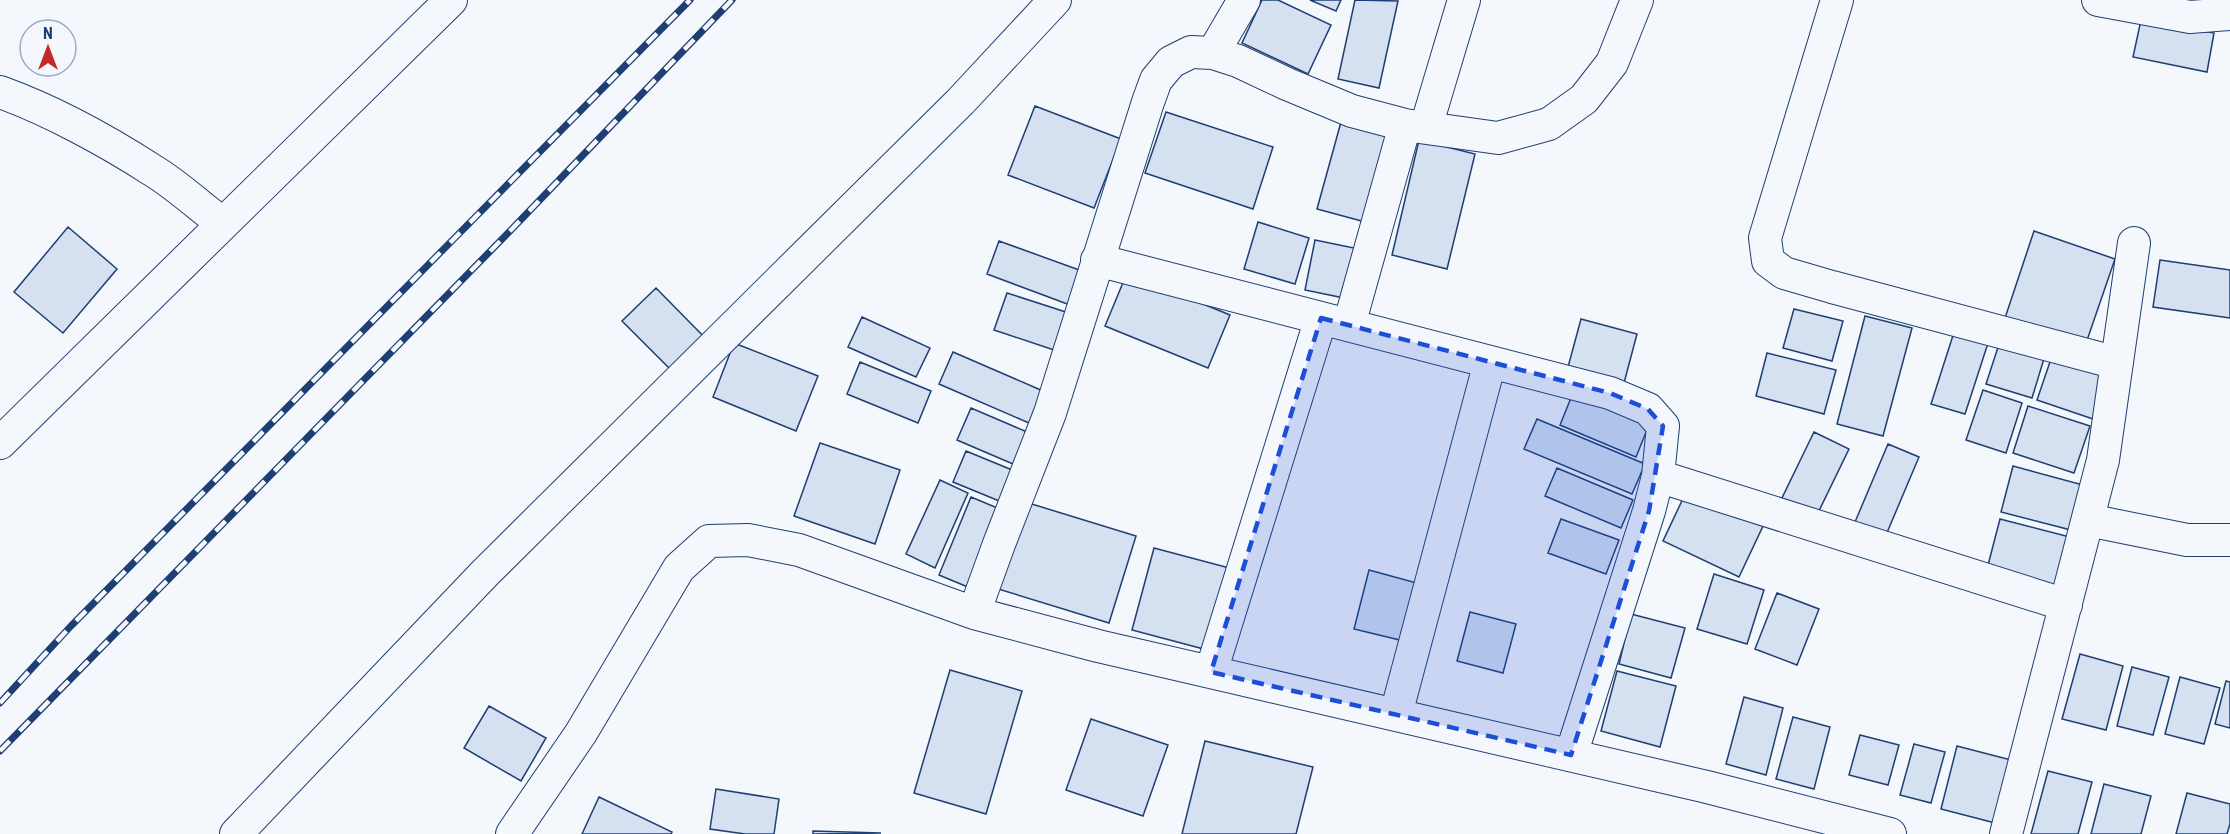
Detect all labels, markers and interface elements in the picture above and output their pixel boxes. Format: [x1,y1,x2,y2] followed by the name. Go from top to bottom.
[18,18,78,78] north arrow
[43,24,53,43] text: N

